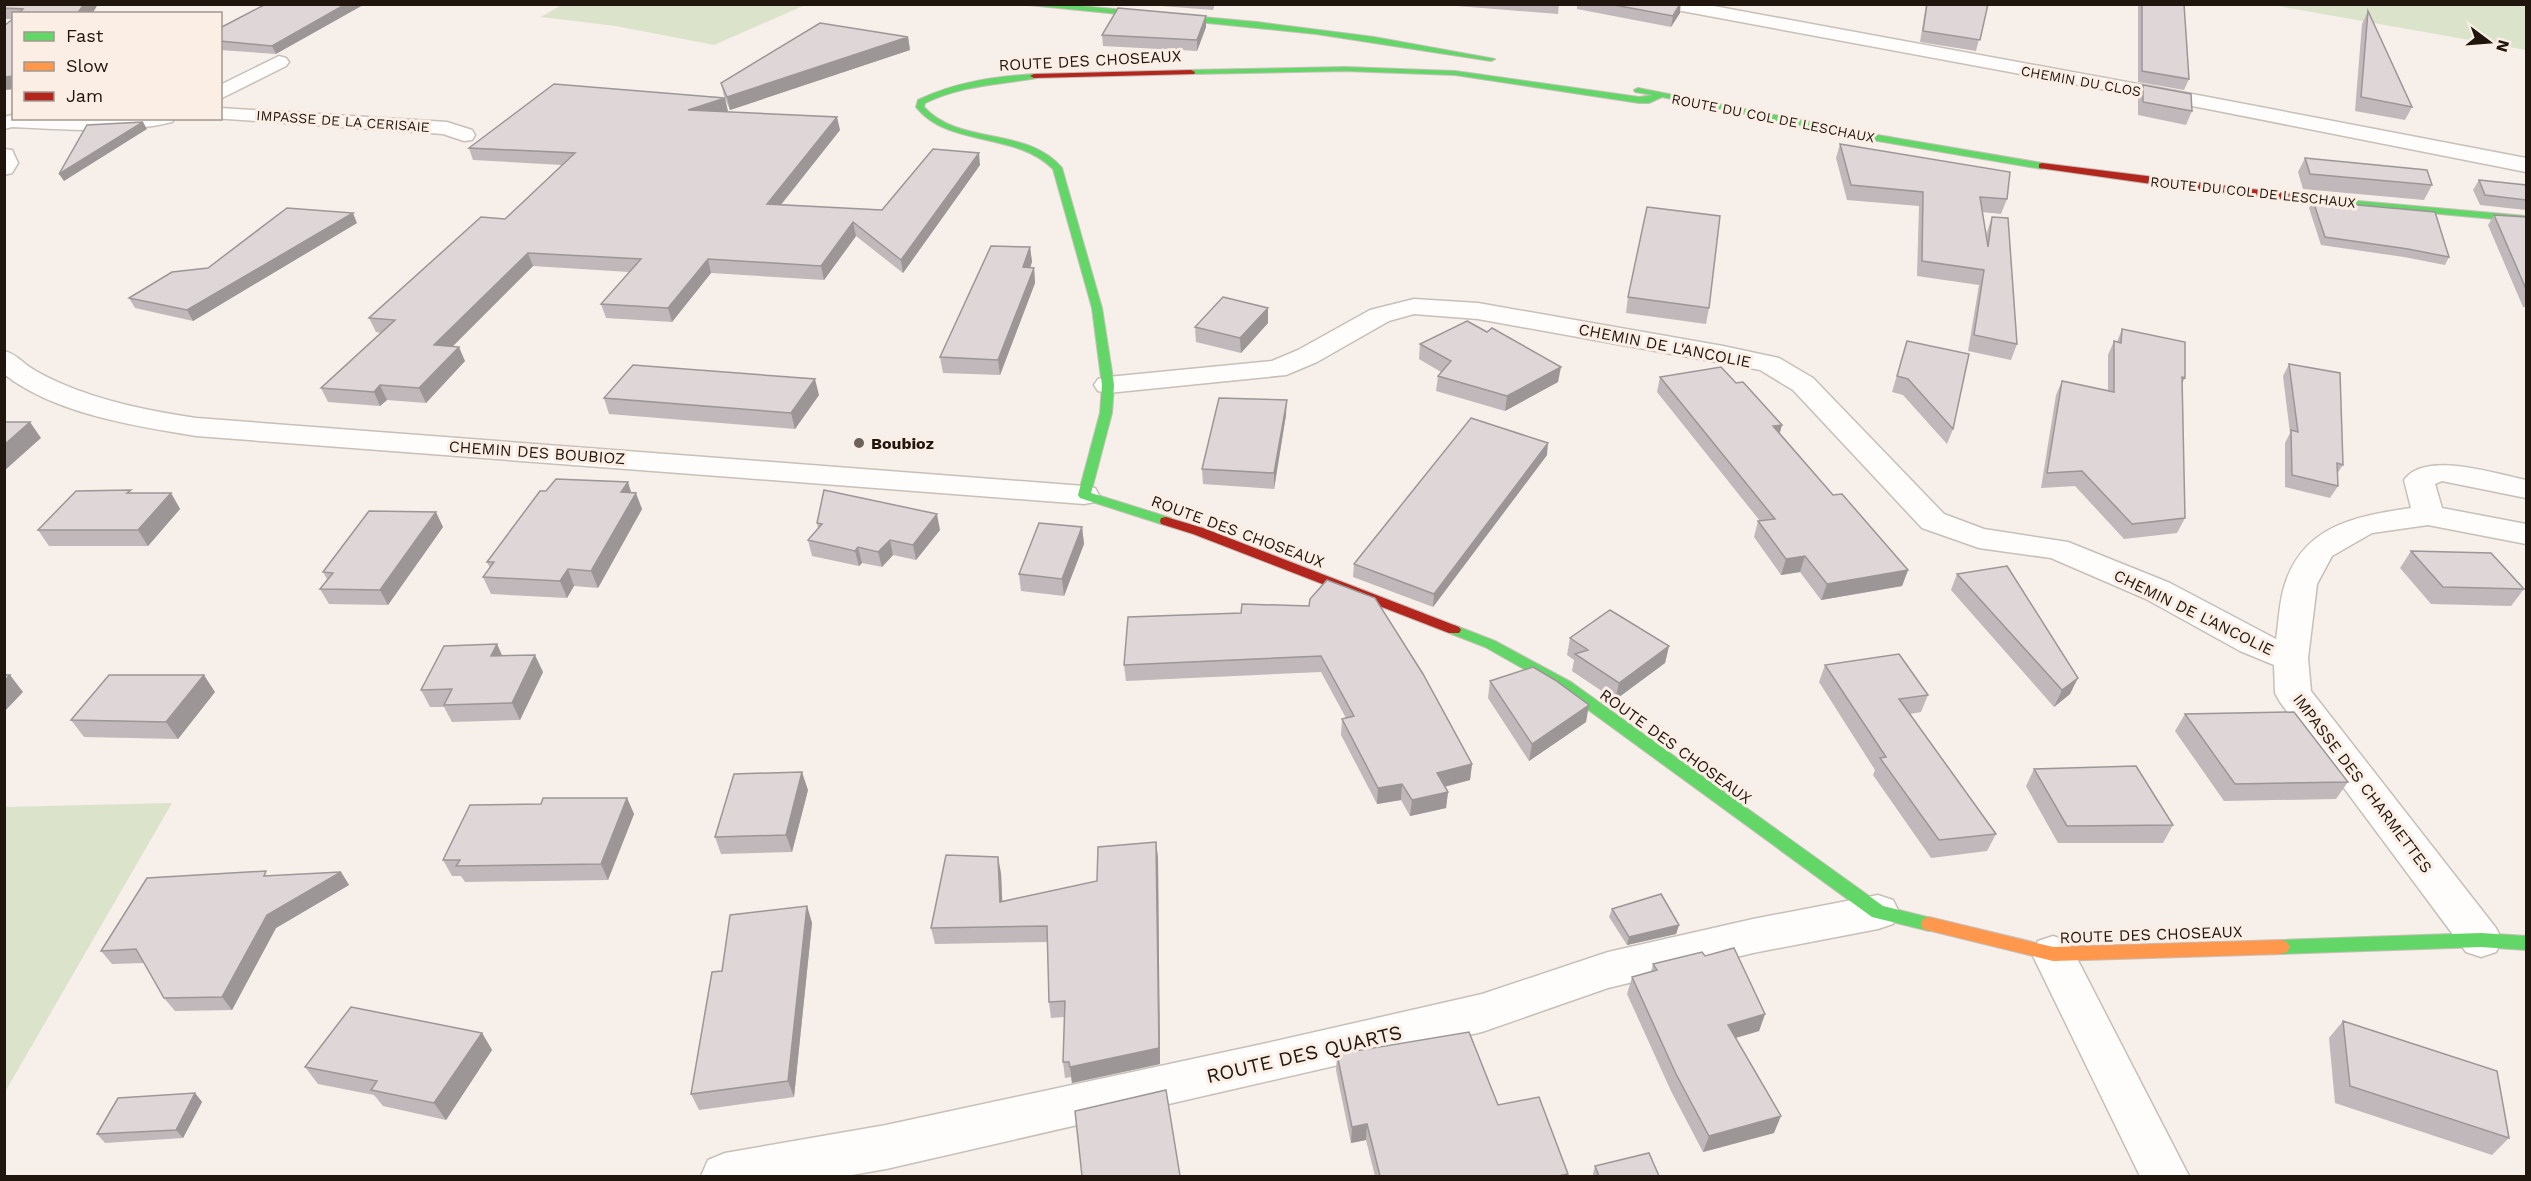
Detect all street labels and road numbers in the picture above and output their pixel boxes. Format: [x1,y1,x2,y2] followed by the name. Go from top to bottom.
[998,46,1182,75] street label: ROUTE DES CHOSEAUX
[2020,63,2142,99] street label: CHEMIN DU CLOS
[1670,90,1876,146] street label: ROUTE DU COL DE LESCHAUX
[256,107,430,135] street label: IMPASSE DE LA CERISAIE
[2149,173,2357,211] street label: ROUTE DU COL DE LESCHAUX
[1577,319,1753,372] street label: CHEMIN DE L'ANCOLIE
[448,437,626,468] street label: CHEMIN DES BOUBIOZ
[1149,491,1327,572] street label: ROUTE DES CHOSEAUX
[2111,565,2277,659] street label: CHEMIN DE L'ANCOLIE
[1596,685,1756,808] street label: ROUTE DES CHOSEAUX
[2289,690,2436,876] street label: IMPASSE DES CHARMETTES
[2059,922,2243,947] street label: ROUTE DES CHOSEAUX
[1204,1020,1404,1088] street label: ROUTE DES QUARTS

